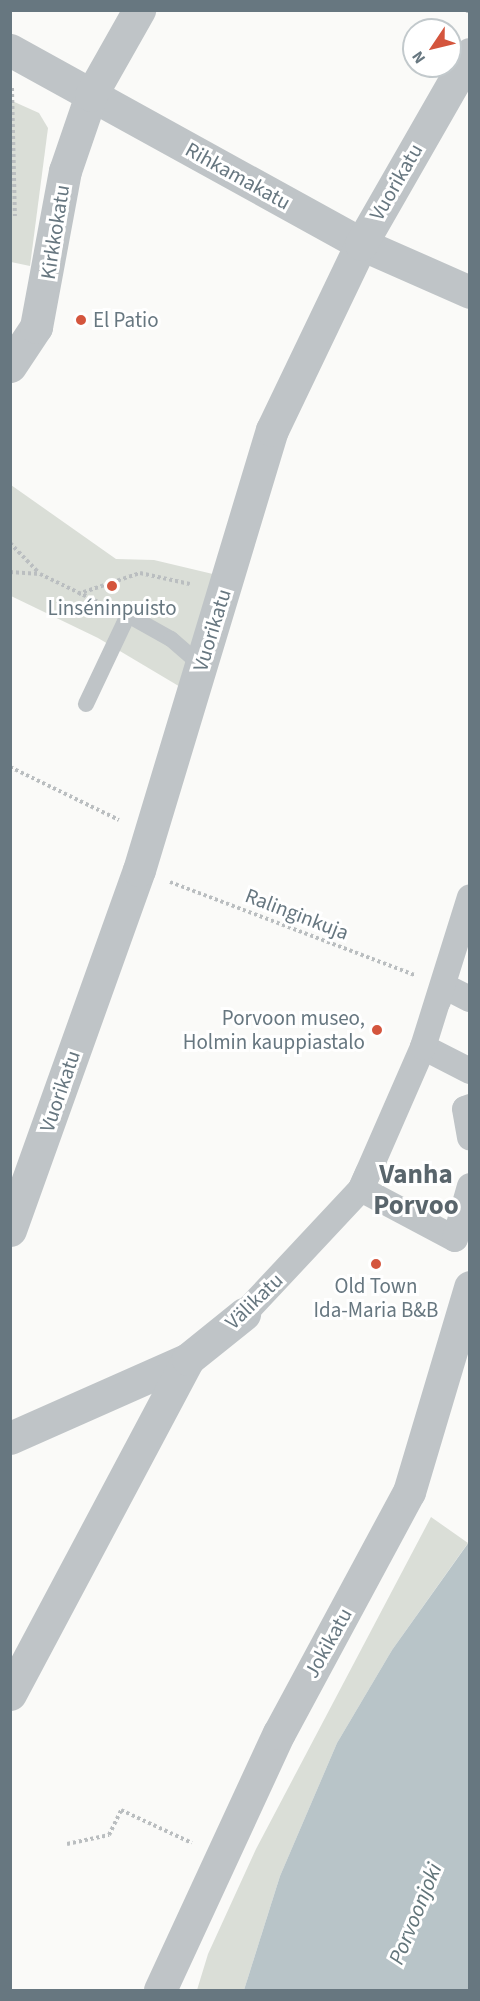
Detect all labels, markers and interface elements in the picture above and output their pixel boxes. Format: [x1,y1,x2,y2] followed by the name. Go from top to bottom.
[402,18,462,78] north arrow
[407,47,431,68] text: N
[181,137,295,215] street label: Rihkamakatu
[364,139,428,225] street label: Vuorikatu
[35,183,75,281] street label: Kirkkokatu
[93,307,159,333] place label: El Patio
[74,313,88,327] marker: El Patio
[105,579,119,593] marker: Linséninpuisto
[188,586,236,674] street label: Vuorikatu
[47,595,177,621] place label: Linséninpuisto
[242,883,352,945] street label: Ralinginkuja
[183,1005,365,1055] place label: Porvoon museo, Holmin kauppiastalo
[370,1023,384,1037] marker: Porvoon museo, Holmin kauppiastalo
[34,1047,86,1135] street label: Vuorikatu
[373,1158,459,1221] district label: Vanha Porvoo
[369,1257,383,1271] marker: Old Town Ida-Maria B&B
[220,1267,288,1335] street label: Välikatu
[314,1273,438,1323] place label: Old Town Ida-Maria B&B
[299,1604,357,1682] street label: Jokikatu
[384,1860,448,1968] water label: Porvoonjoki

